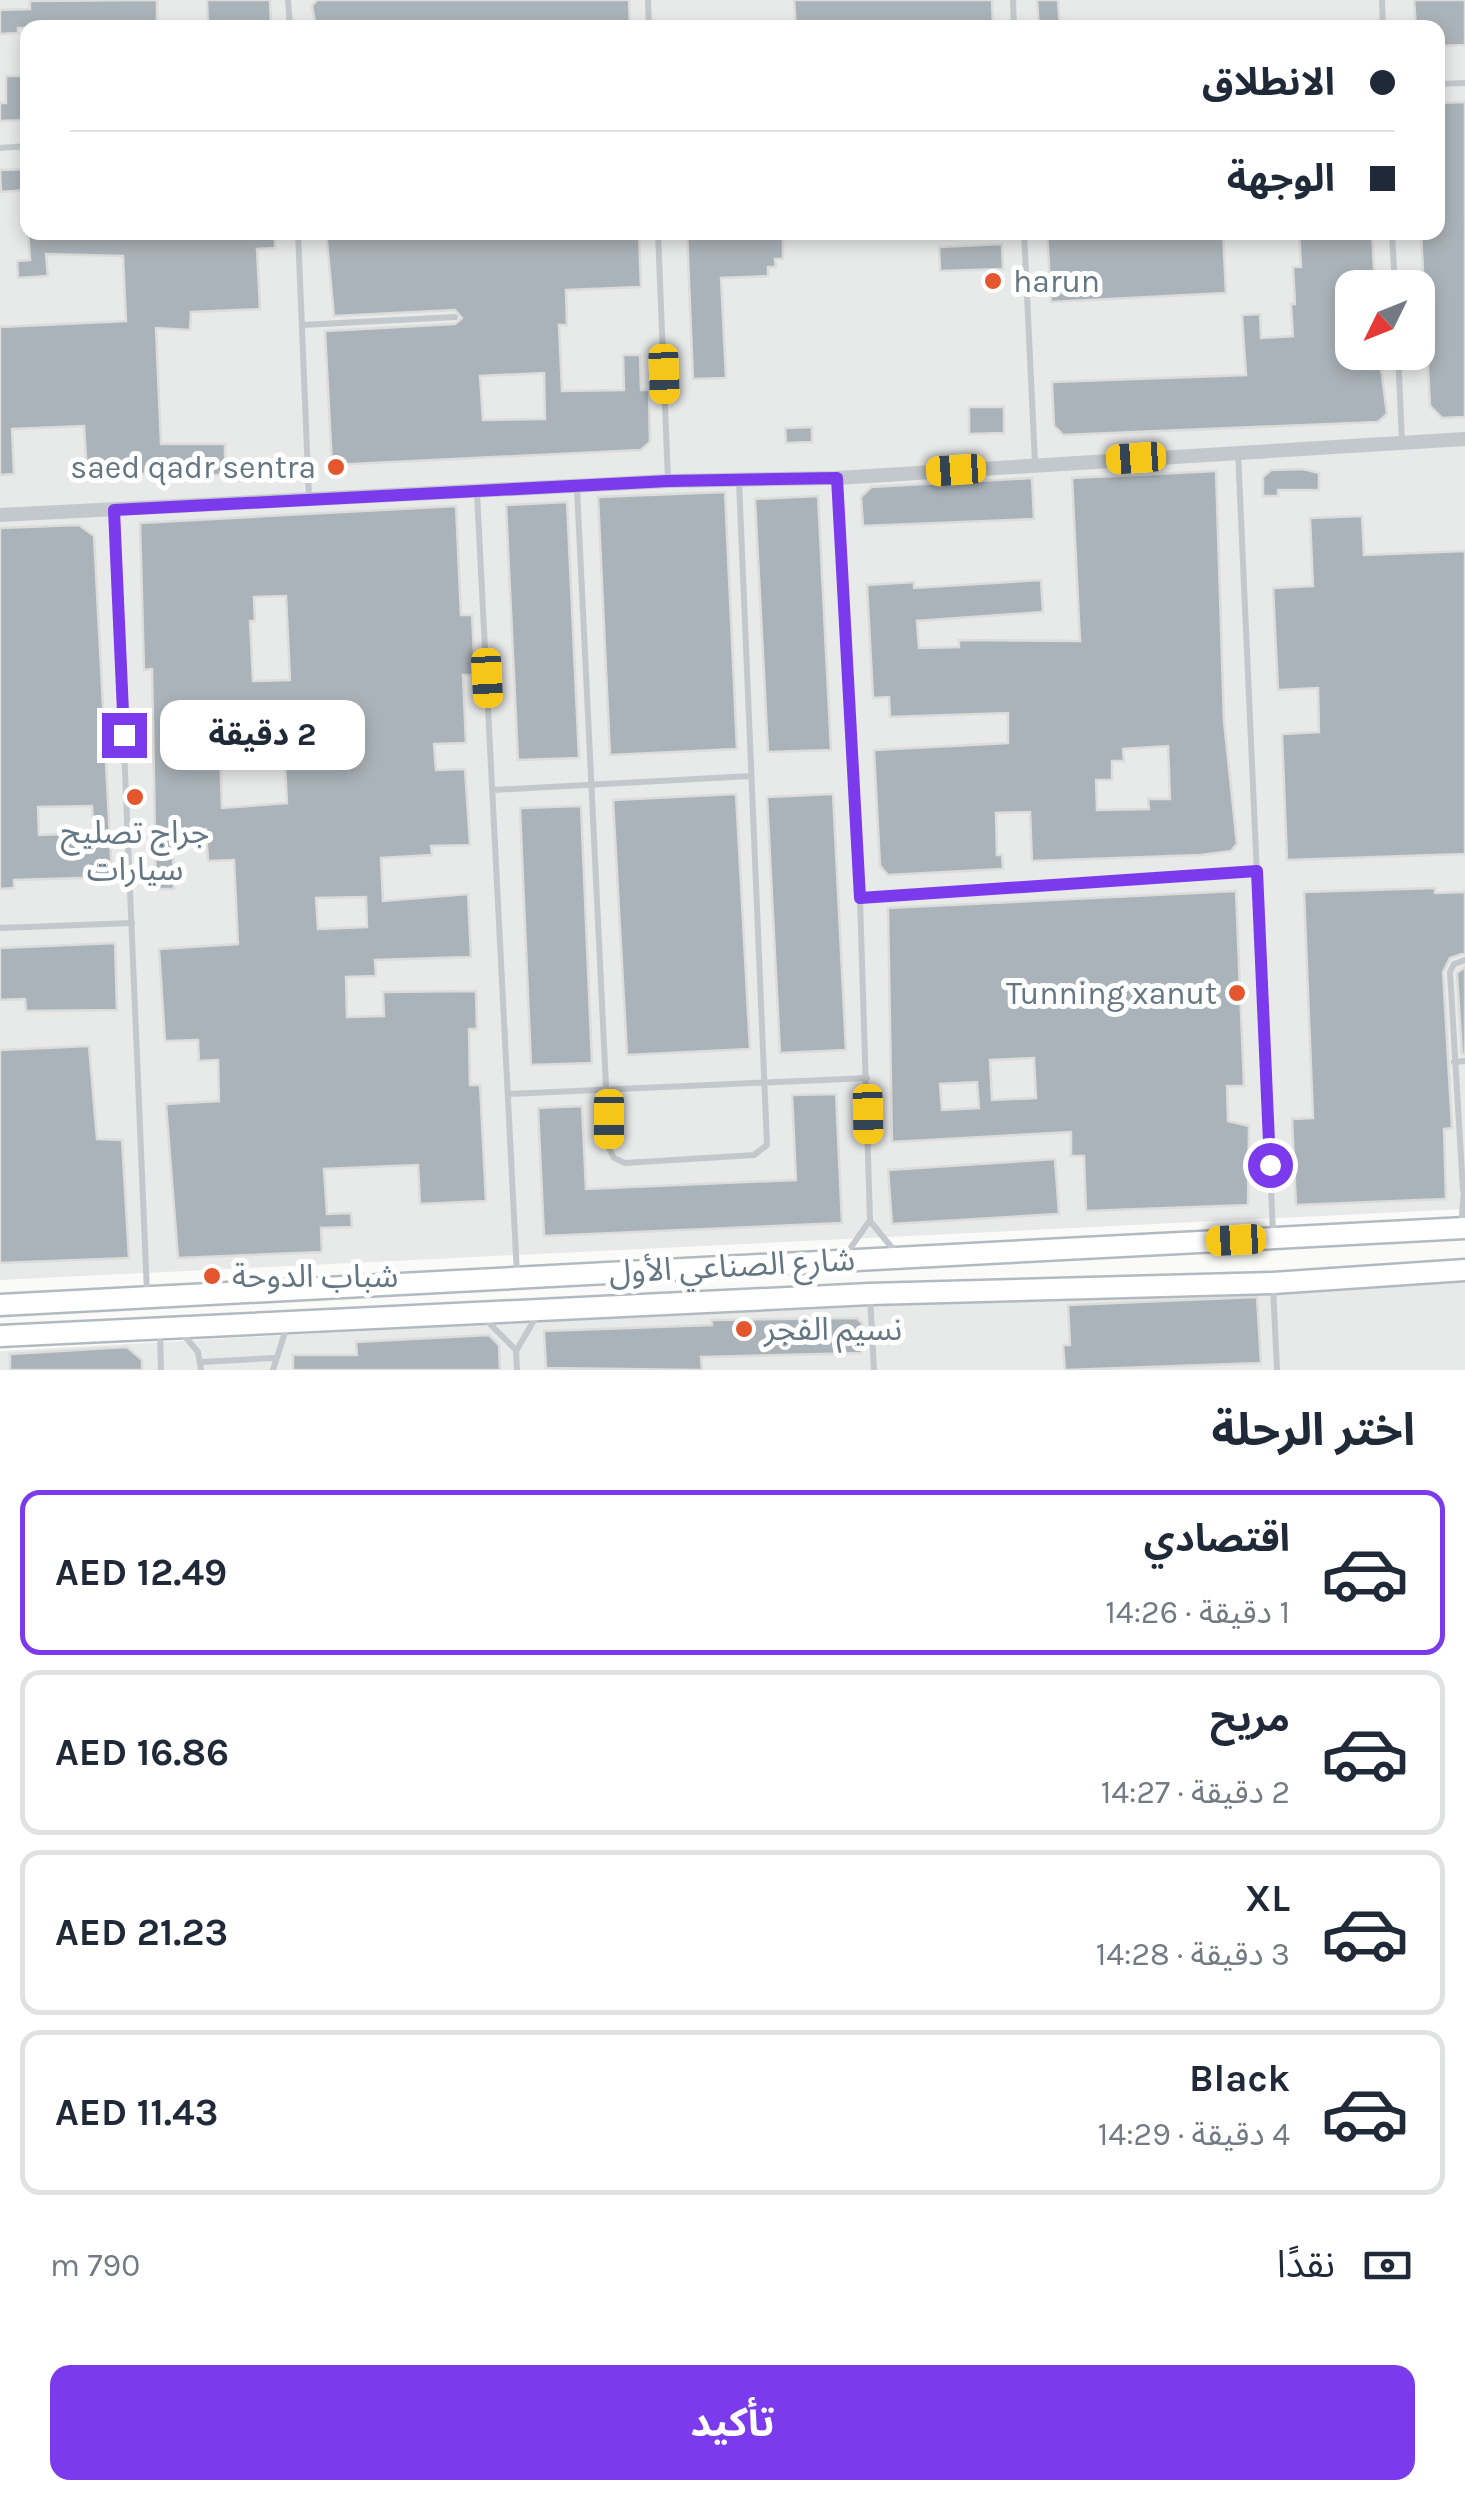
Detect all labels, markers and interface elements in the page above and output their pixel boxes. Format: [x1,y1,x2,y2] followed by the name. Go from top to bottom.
[1202,60,1335,105] text: الانطلاق
[1227,156,1335,201] text: الوجهة
[1013,263,1100,300] place label: harun
[982,270,1004,292] marker: harun
[1335,270,1435,370] north arrow
[1335,270,1435,370] map controls
[648,343,680,405] car
[1105,441,1167,475] car
[70,449,316,486] place label: saed qadr sentra
[925,453,987,487] car
[325,456,347,478] marker: saed qadr sentra
[470,647,504,709] car
[159,700,364,770] callout: 2 دقيقة
[102,713,147,758] route end
[209,716,316,753] text: 2 دقيقة
[124,786,146,808] marker: جراج تصليح سيارات
[61,814,209,888] place label: جراج تصليح سيارات
[1006,975,1217,1012] place label: Tunning xanut
[1226,982,1248,1004] marker: Tunning xanut
[852,1084,884,1144] car
[594,1089,624,1149] car
[1248,1143,1293,1188] route start
[1205,1223,1267,1257] car
[608,1241,856,1296] street label: شارع الصناعي الأول
[232,1258,398,1295] place label: شباب الدوحة
[201,1265,223,1287] marker: شباب الدوحة
[763,1311,902,1353] place label: نسيم الفجر
[733,1318,755,1340] marker: نسيم الفجر
[1211,1404,1415,1456] text: اختر الرحلة
[1144,1516,1290,1561] text: اقتصادي
[1320,1528,1410,1618] icon: car
[55,1550,227,1595] text: AED 12.49
[1105,1594,1290,1631] text: 1 دقيقة · 14:26
[1210,1696,1290,1741] text: مريح
[1320,1708,1410,1798] icon: car
[55,1730,229,1775] text: AED 16.86
[1101,1774,1290,1811] text: 2 دقيقة · 14:27
[1245,1876,1290,1921] text: XL
[1320,1888,1410,1978] icon: car
[55,1910,228,1955] text: AED 21.23
[1096,1936,1290,1973] text: 3 دقيقة · 14:28
[1189,2056,1290,2101] text: Black
[1320,2068,1410,2158] icon: car
[55,2090,218,2135] text: AED 11.43
[1098,2116,1290,2153] text: 4 دقيقة · 14:29
[1360,2238,1415,2293] icon: cash
[1277,2242,1335,2287] text: نقدًا
[50,2247,140,2284] text: 790 m
[50,2365,1415,2480] button: تأكيد

